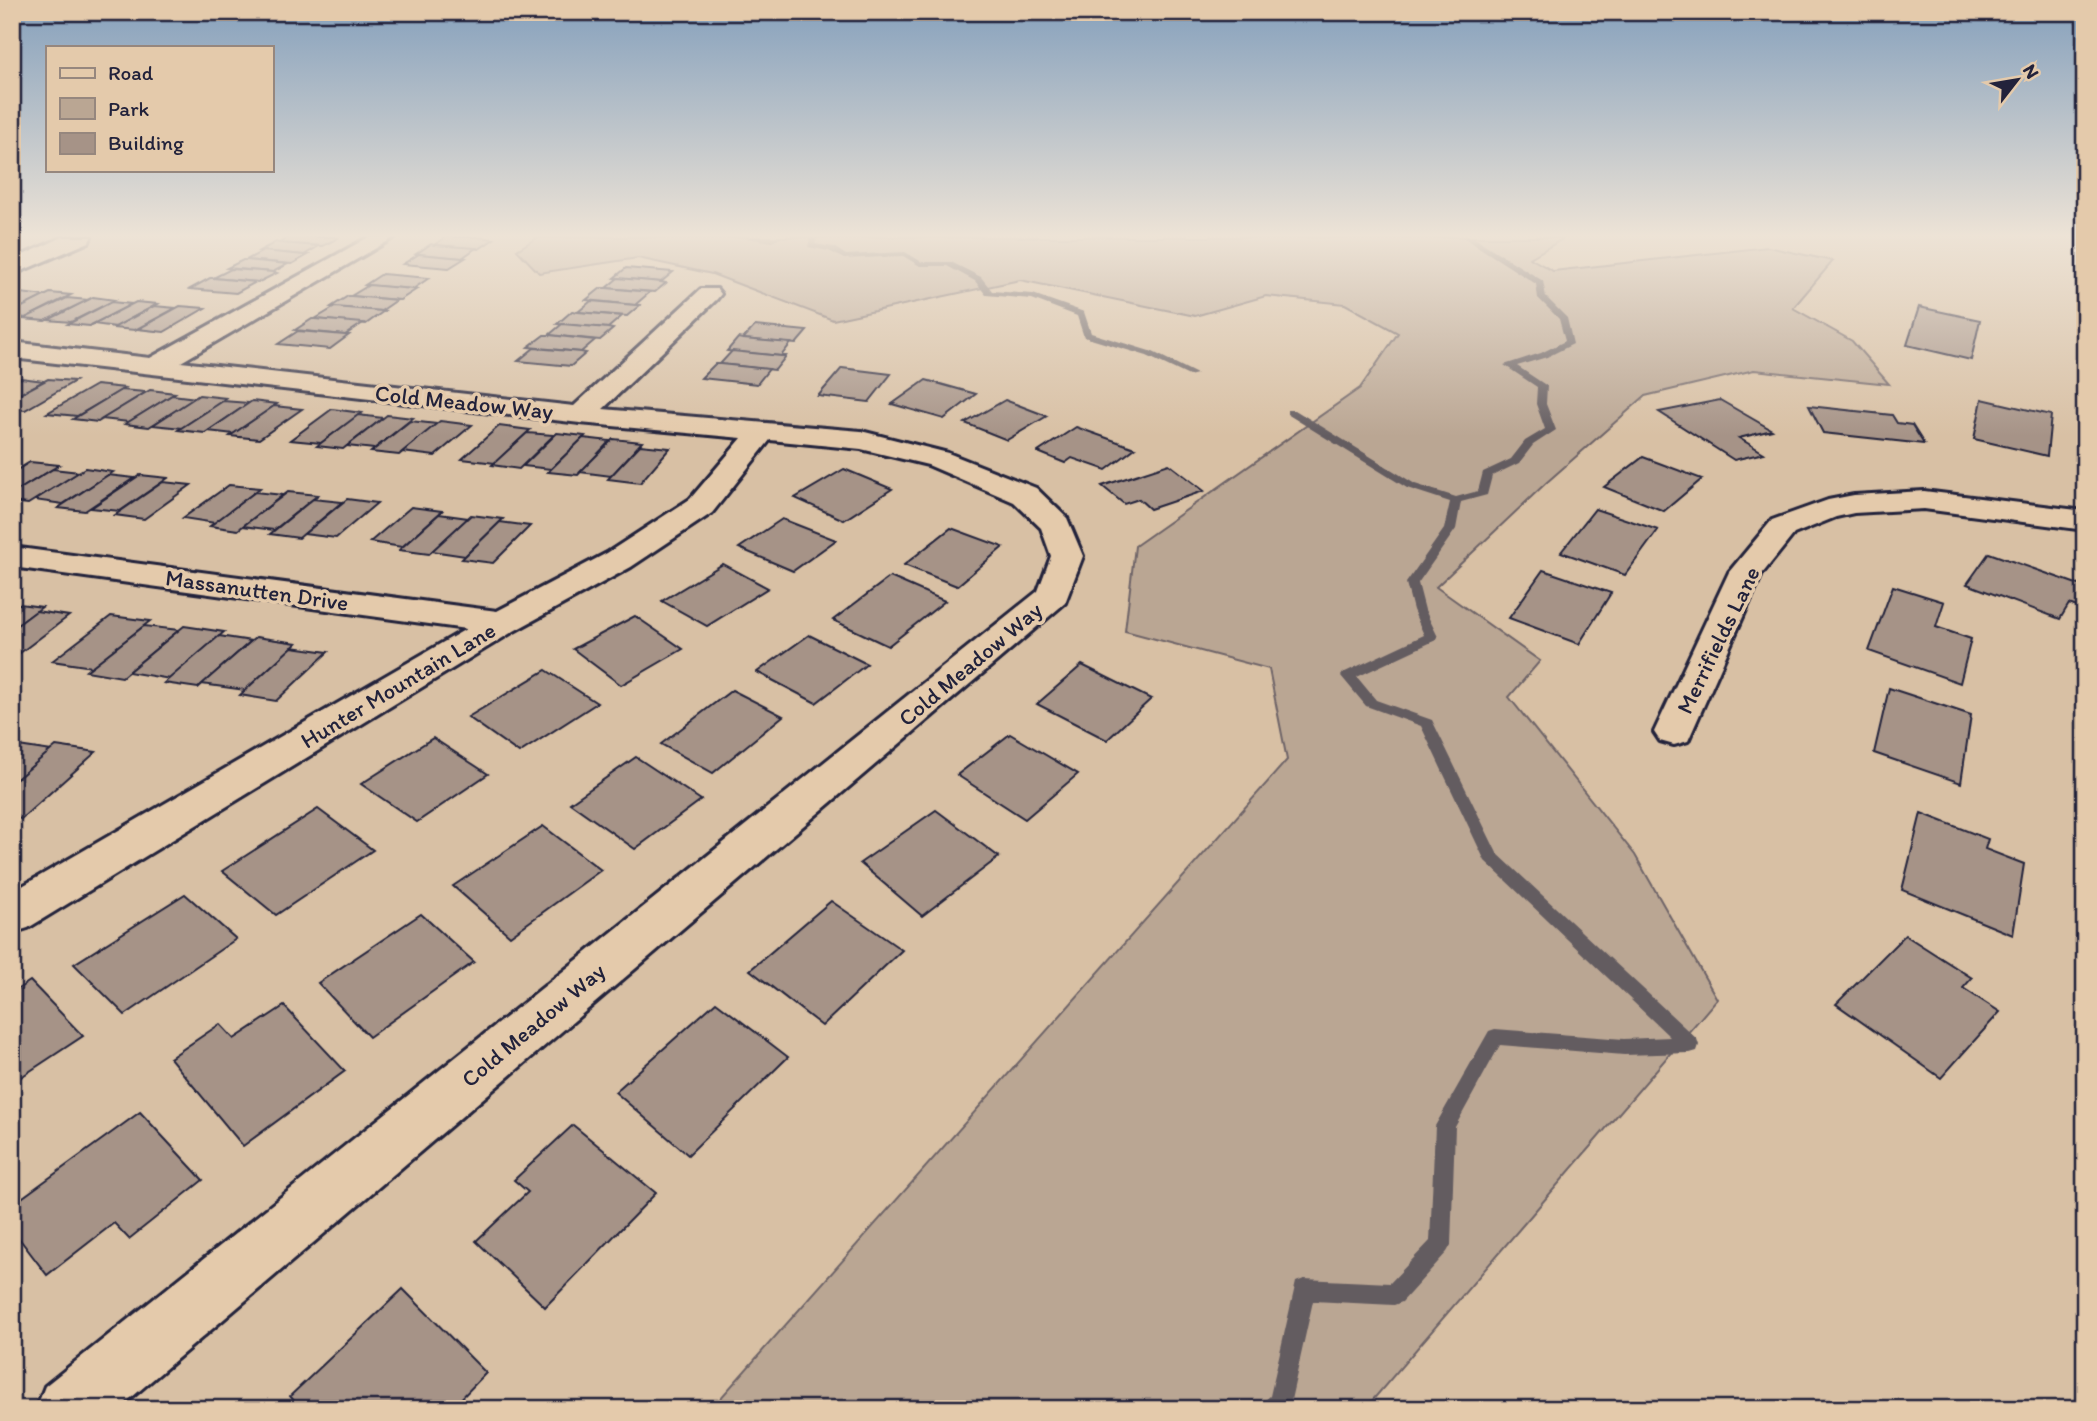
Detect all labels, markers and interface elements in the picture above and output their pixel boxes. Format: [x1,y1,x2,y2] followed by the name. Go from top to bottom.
[46,46,273,172] legend
[1982,46,2052,116] north arrow
[108,60,154,85] text: Road
[2018,60,2044,83] text: N
[108,96,150,121] text: Park
[108,130,184,155] text: Building
[374,379,555,425] street label: Cold Meadow Way
[1670,562,1766,718] street label: Merrifields Lane
[164,563,350,617] street label: Massanutten Drive
[892,596,1048,732] street label: Cold Meadow Way
[295,616,501,754] street label: Hunter Mountain Lane
[455,957,611,1093] street label: Cold Meadow Way

